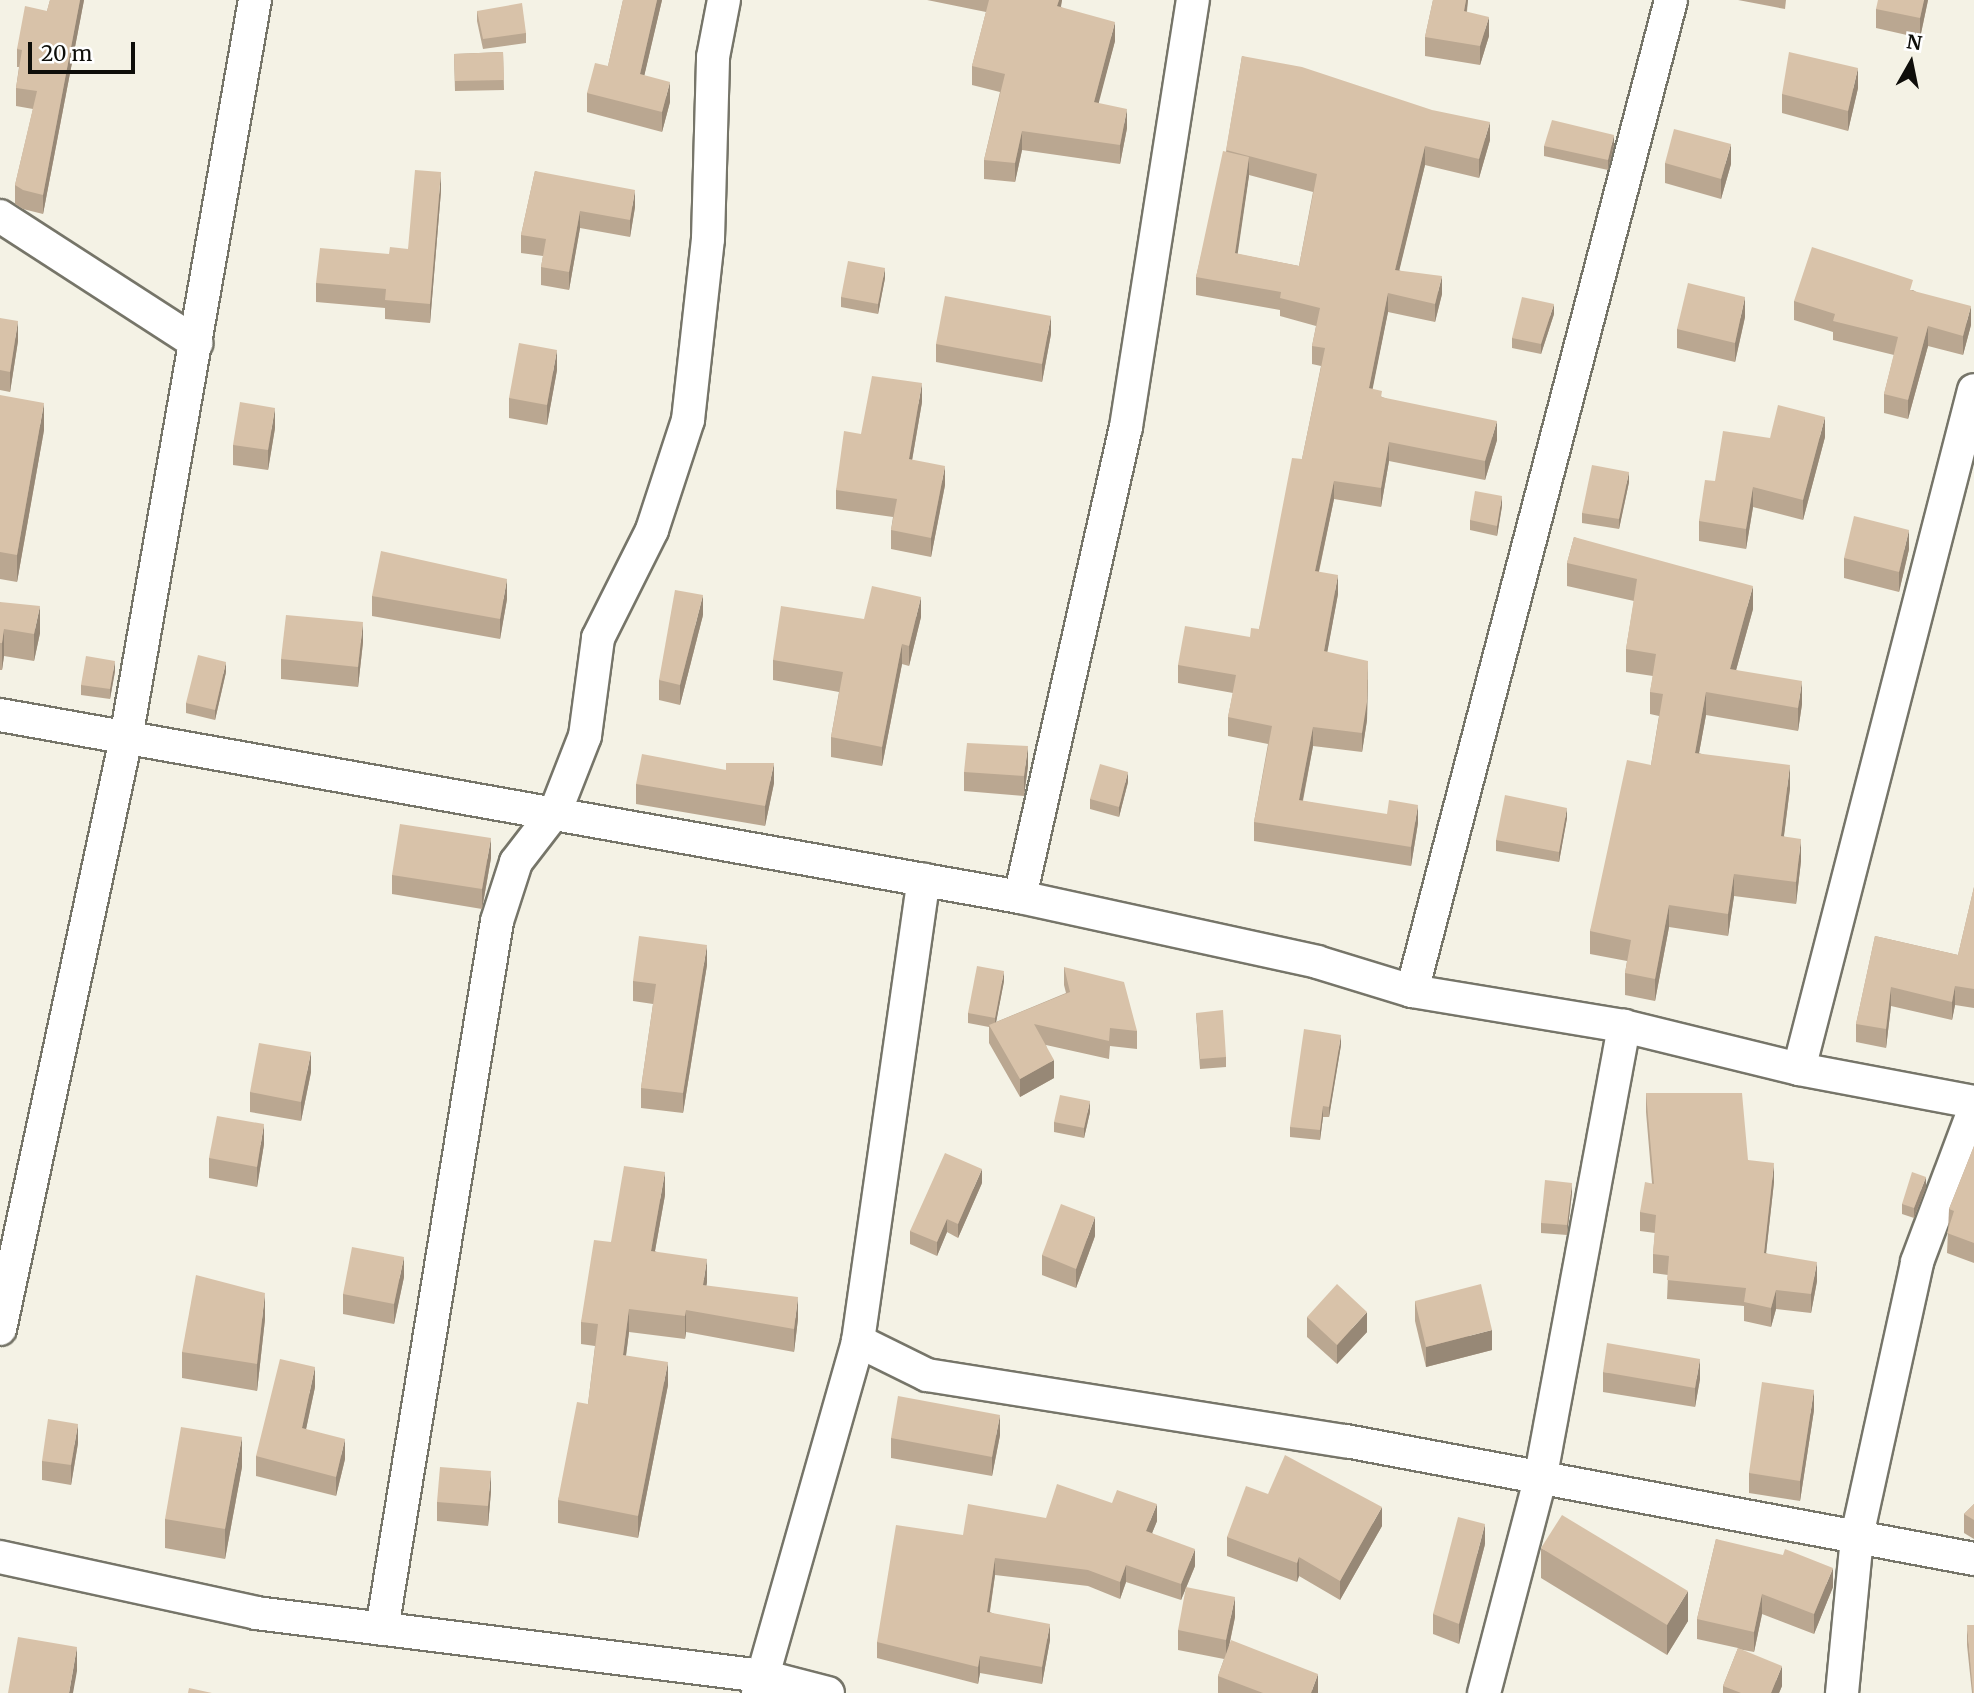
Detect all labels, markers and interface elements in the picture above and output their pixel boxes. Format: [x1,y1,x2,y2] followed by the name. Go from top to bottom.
[32,28,138,72] scale bar
[1876,28,1946,98] north arrow
[1905,29,1924,55] text: N
[41,40,92,67] text: 20 m

